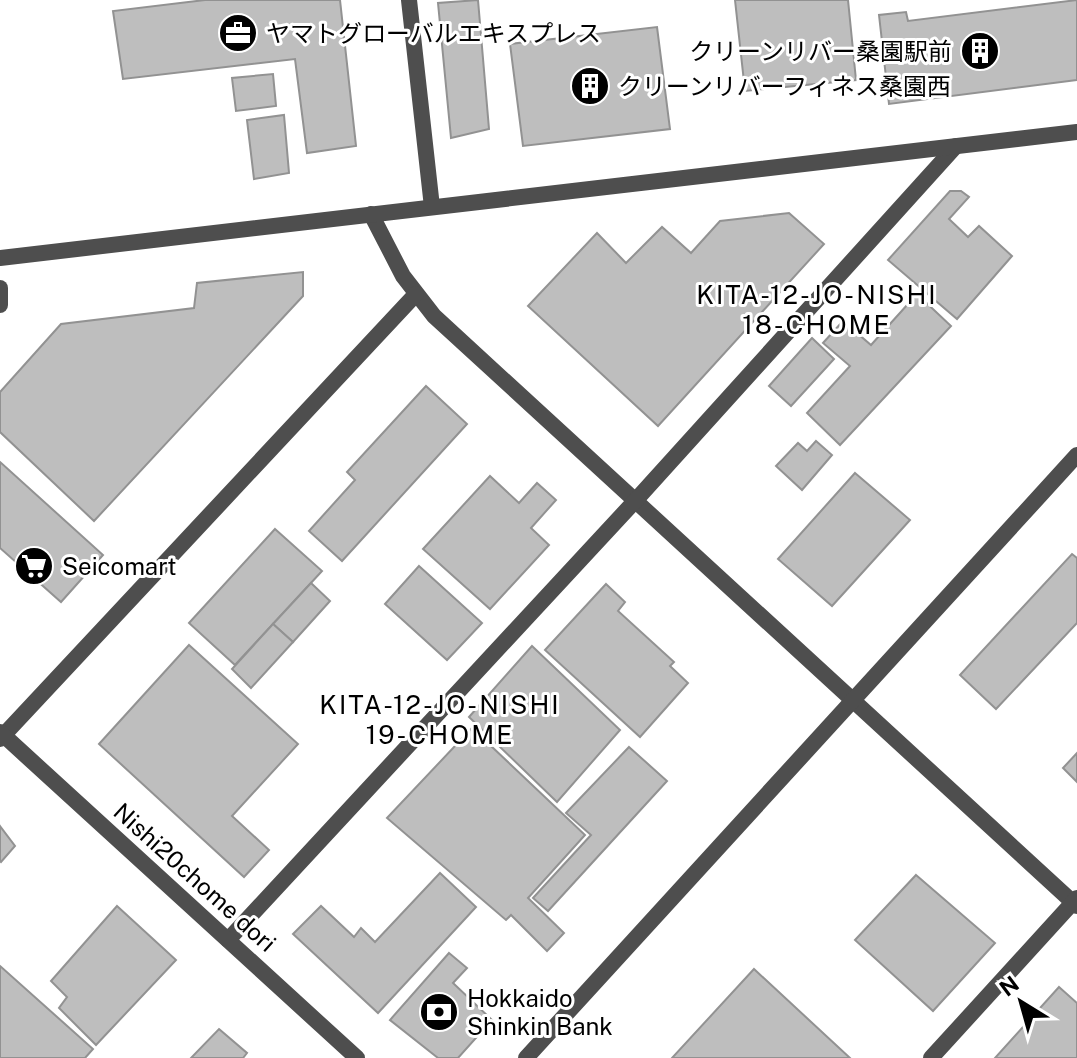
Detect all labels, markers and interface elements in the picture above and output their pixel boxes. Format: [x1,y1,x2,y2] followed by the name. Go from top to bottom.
[217,12,259,54] office icon: ヤマトグローバルエキスプレス
[266,19,601,47] place label: ヤマトグローバルエキスプレス
[959,30,1001,72] building icon: クリーンリバー桑園駅前
[689,37,952,65] place label: クリーンリバー桑園駅前
[569,65,611,107] building icon: クリーンリバーフィネス桑園西
[618,72,951,100] place label: クリーンリバーフィネス桑園西
[696,279,938,340] district label: KITA-12-JO-NISHI 18-CHOME
[13,545,55,587] supermarket icon: Seicomart
[62,552,177,580] place label: Seicomart
[319,689,561,750] district label: KITA-12-JO-NISHI 19-CHOME
[108,797,282,957] street label: Nishi20chome dori
[981,962,1061,1042] north arrow
[994,970,1024,1002] text: N
[467,984,613,1040] place label: Hokkaido Shinkin Bank
[418,991,460,1033] bank icon: Hokkaido Shinkin Bank

